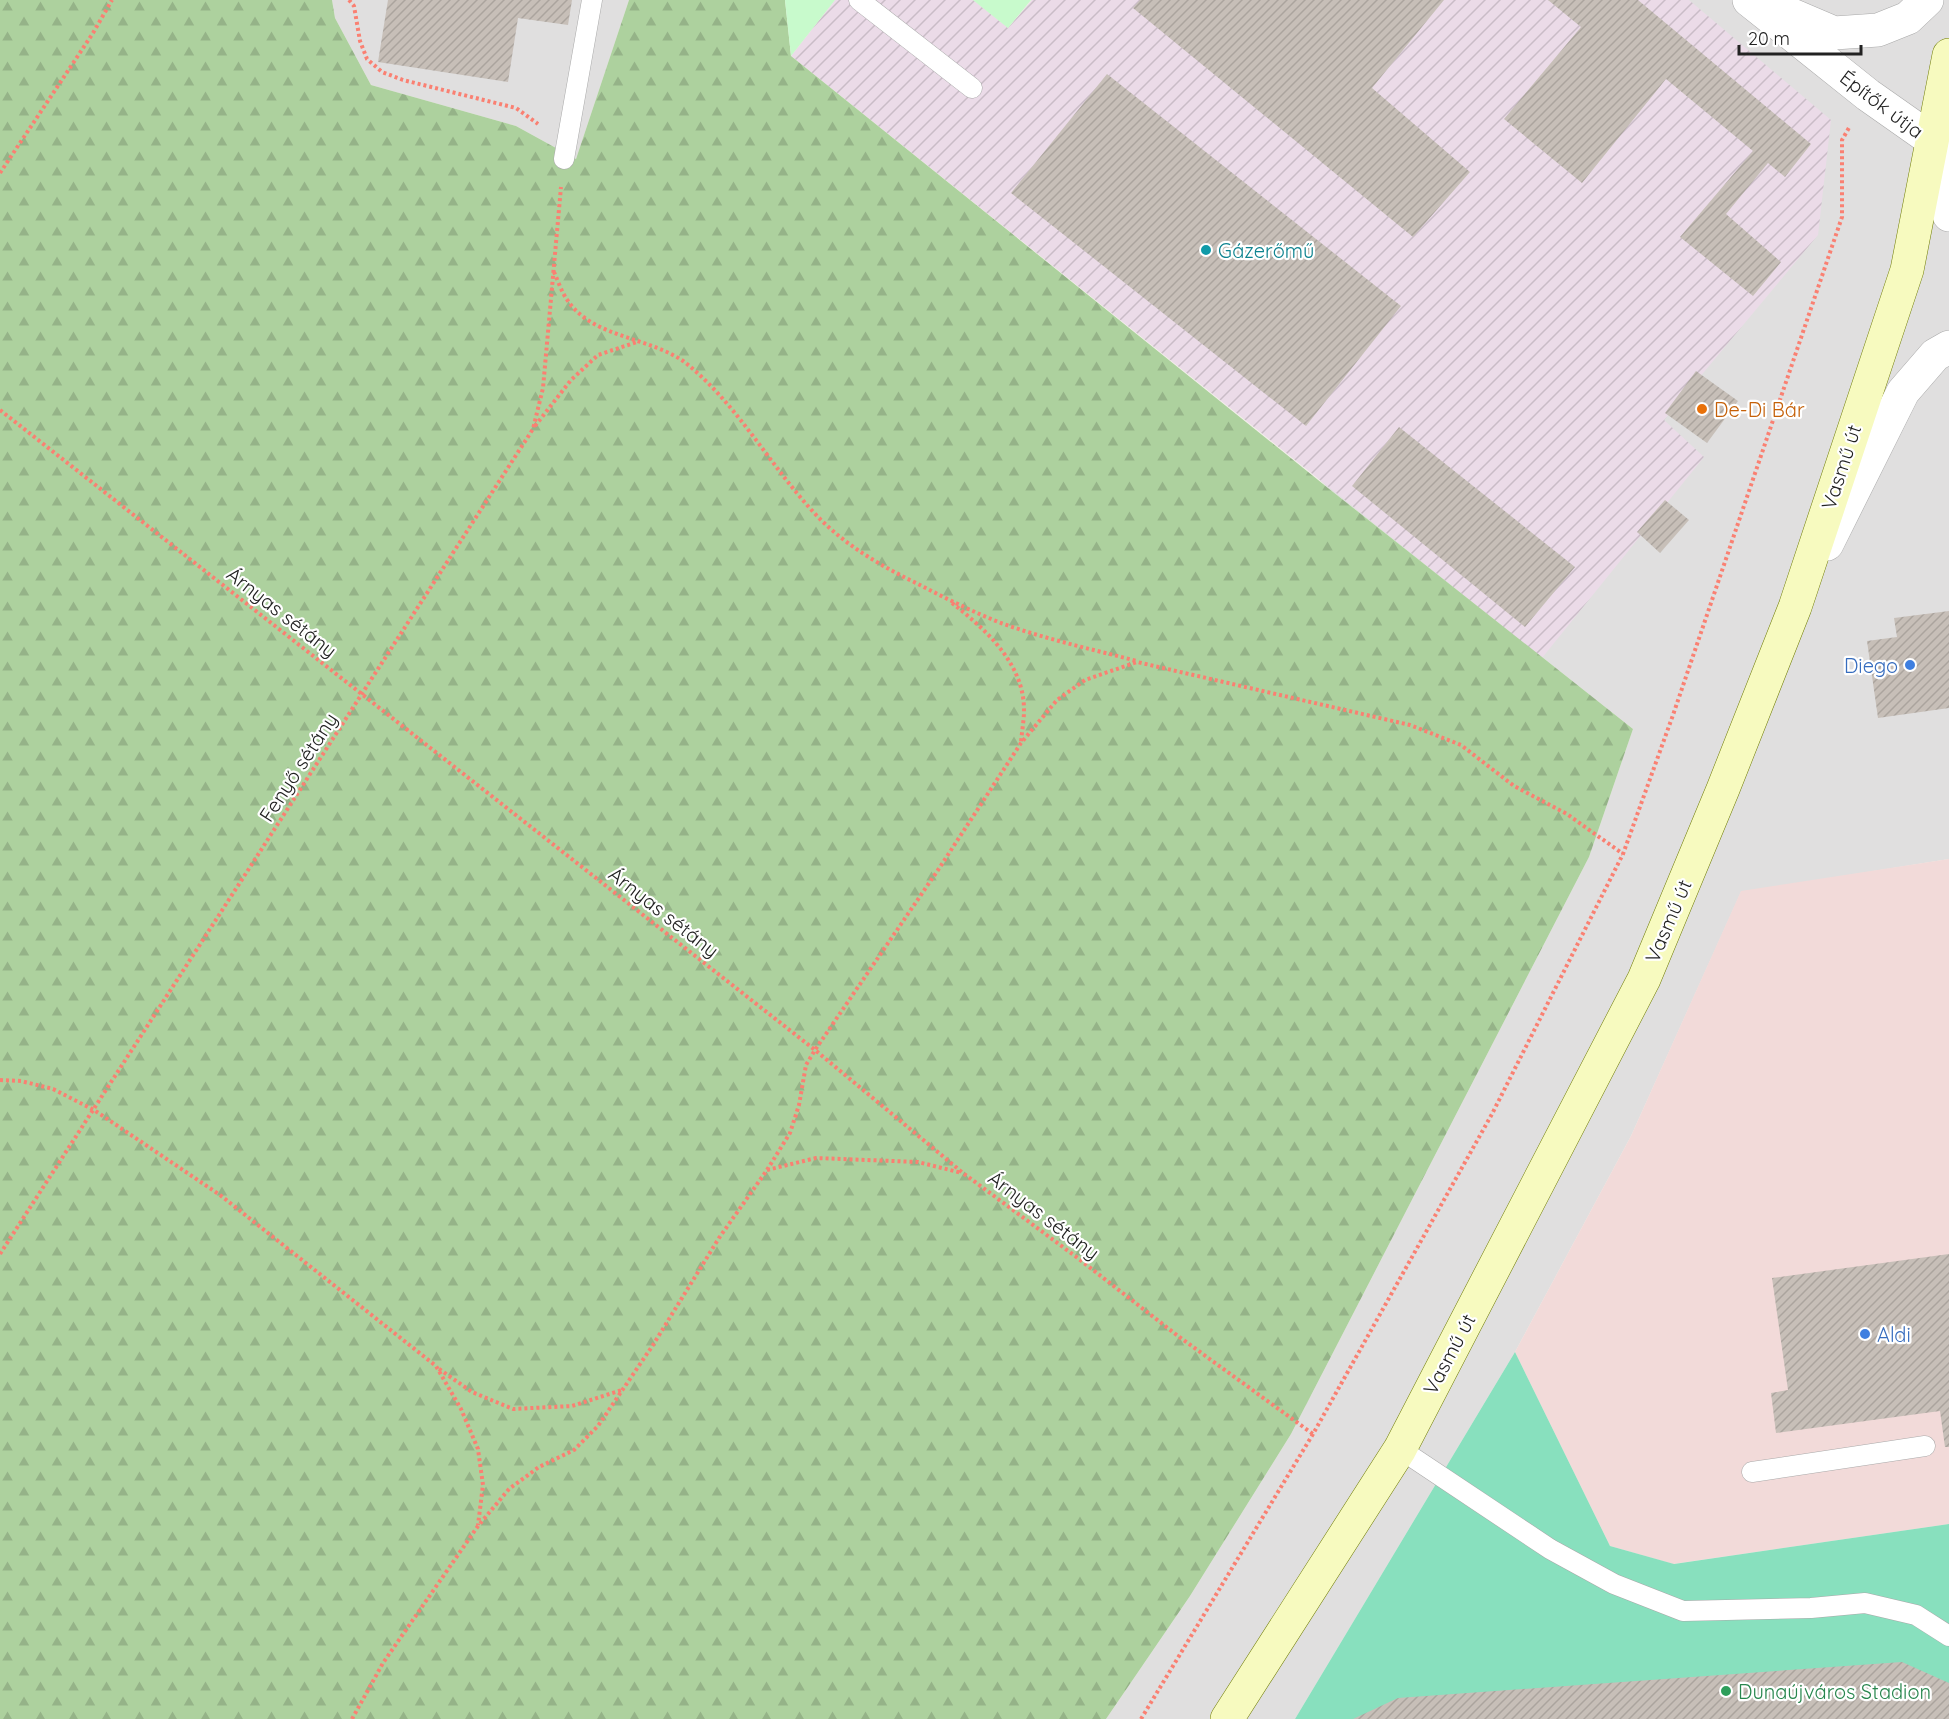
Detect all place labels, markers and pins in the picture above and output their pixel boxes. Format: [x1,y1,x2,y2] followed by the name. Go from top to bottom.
[1218,238,1314,263] place label: Gázerőmű
[1199,243,1213,257] marker: Gázerőmű
[1714,397,1805,422] place label: De-Di Bár
[1695,402,1709,416] marker: De-Di Bár
[1844,653,1898,678] place label: Diego
[1903,658,1917,672] marker: Diego
[1877,1322,1911,1347] place label: Aldi
[1858,1327,1872,1341] marker: Aldi
[1738,1679,1931,1704] place label: Dunaújváros Stadion
[1719,1684,1733,1698] marker: Dunaújváros Stadion

